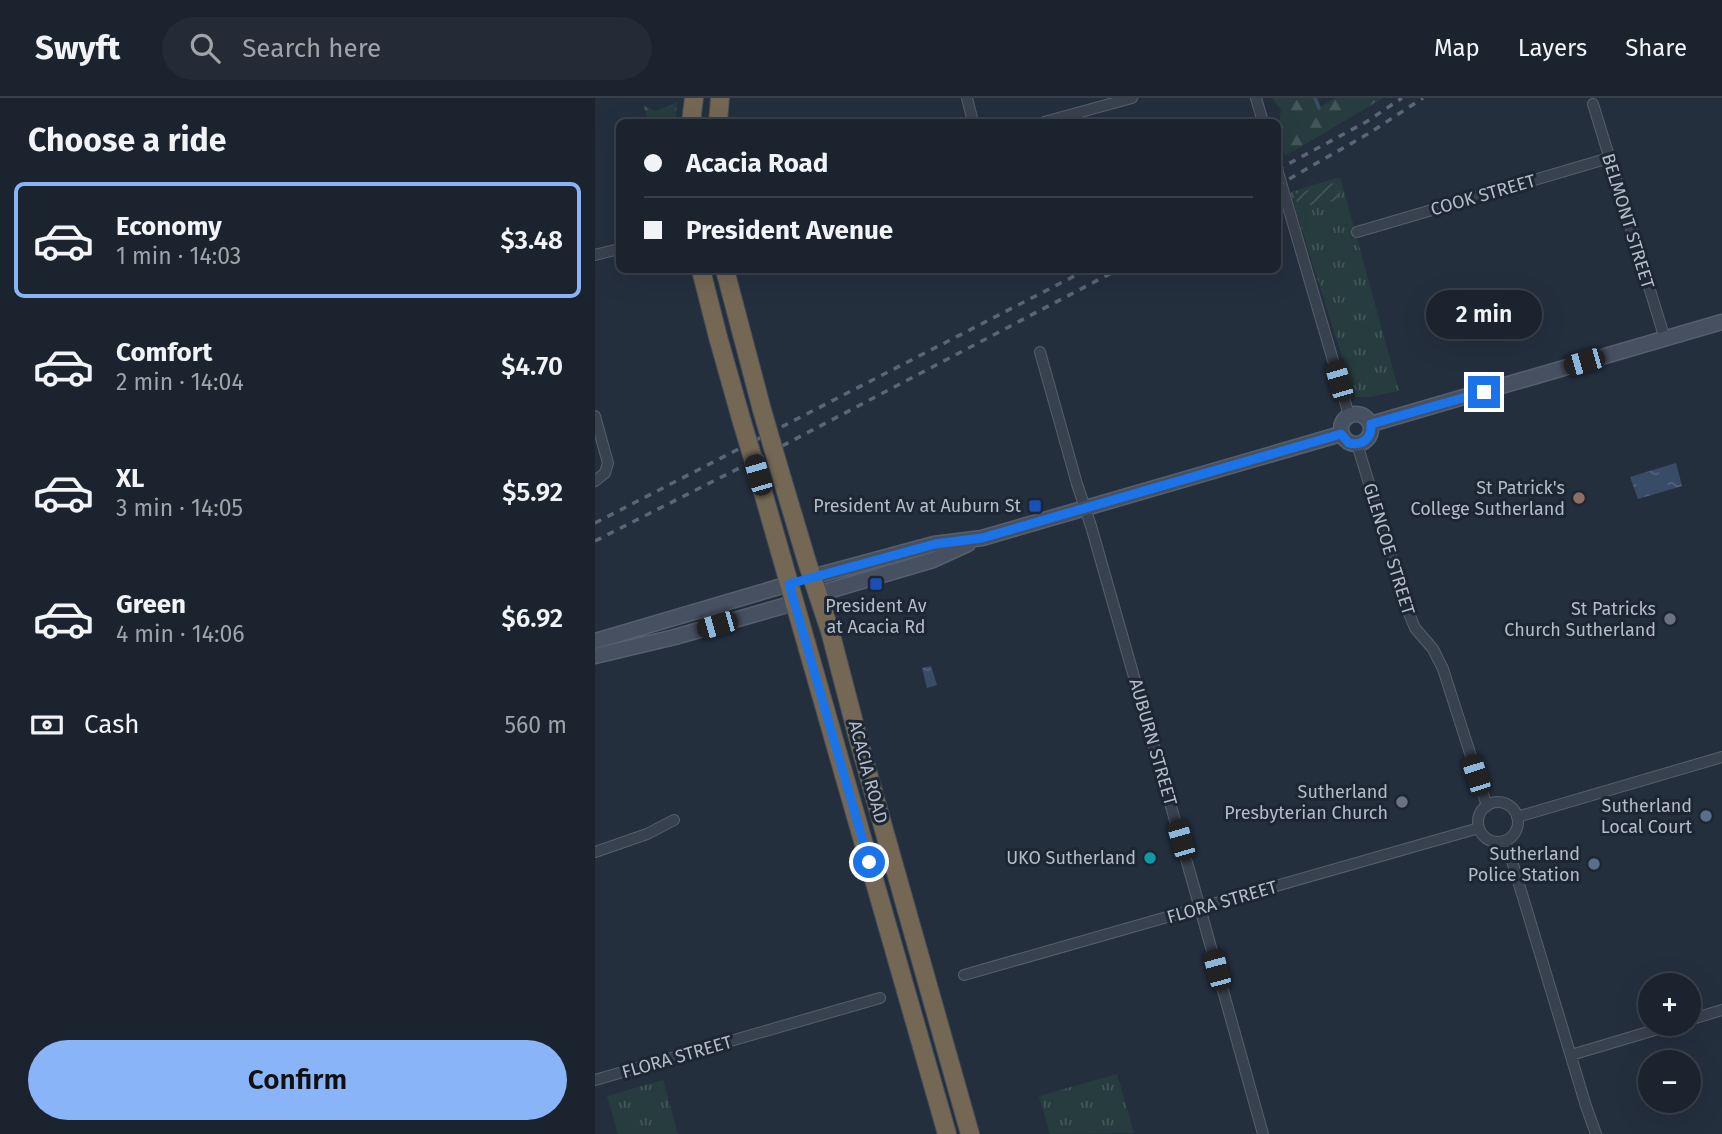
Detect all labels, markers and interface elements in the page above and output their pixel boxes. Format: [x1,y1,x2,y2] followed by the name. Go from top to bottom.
[162,17,652,80] search box
[35,28,120,68] text: Swyft
[186,29,224,67] icon: search
[242,33,381,64] text: Search here
[1434,34,1480,62] text: Map
[1518,34,1587,62] text: Layers
[1625,34,1687,62] text: Share
[28,121,226,159] text: Choose a ride
[686,148,828,179] text: Acacia Road
[1597,151,1659,292] street label: BELMONT STREET
[1428,169,1539,220] street label: COOK STREET
[32,209,95,272] icon: car
[116,211,222,242] text: Economy
[686,215,893,246] text: President Avenue
[500,225,563,256] text: $3.48
[116,242,241,270] text: 1 min · 14:03
[1426,290,1542,340] callout: 2 min
[1456,300,1512,328] text: 2 min
[32,335,95,398] icon: car
[116,337,212,368] text: Comfort
[1561,346,1608,378] car
[501,351,563,382] text: $4.70
[1324,358,1355,404] car
[116,368,244,396] text: 2 min · 14:04
[1468,376,1500,408] route end
[743,452,774,498] car
[32,461,95,524] icon: car
[116,463,144,494] text: XL
[502,477,563,508] text: $5.92
[1410,477,1565,520] place label: St Patrick's College Sutherland
[1358,480,1420,618] street label: GLENCOE STREET
[1571,490,1587,506] marker: St Patrick's College Sutherland
[116,494,243,522] text: 3 min · 14:05
[813,495,1022,517] place label: President Av at Auburn St
[1027,498,1043,514] marker: President Av at Auburn St
[868,576,884,592] marker: President Av at Acacia Rd
[32,587,95,650] icon: car
[116,589,186,620] text: Green
[825,595,927,638] place label: President Av at Acacia Rd
[1504,598,1656,641] place label: St Patricks Church Sutherland
[502,603,563,634] text: $6.92
[694,609,741,641] car
[1662,611,1678,627] marker: St Patricks Church Sutherland
[116,620,245,648] text: 4 min · 14:06
[1124,676,1182,809] street label: AUBURN STREET
[28,706,66,744] icon: cash
[84,709,140,740] text: Cash
[505,711,567,739] text: 560 m
[844,718,892,826] street label: ACACIA ROAD
[1460,752,1493,798] car
[1224,781,1388,824] place label: Sutherland Presbyterian Church
[1394,794,1410,810] marker: Sutherland Presbyterian Church
[1601,795,1692,838] place label: Sutherland Local Court
[1698,808,1714,824] marker: Sutherland Local Court
[1166,817,1197,863] car
[1468,843,1580,886] place label: Sutherland Police Station
[853,846,885,878] route start
[1006,847,1136,869] place label: UKO Sutherland
[1142,850,1158,866] marker: UKO Sutherland
[1586,856,1602,872] marker: Sutherland Police Station
[1164,876,1280,928] street label: FLORA STREET
[1202,947,1233,993] car
[1638,973,1701,1113] map controls
[1638,973,1701,1036] button: +
[619,1031,735,1083] street label: FLORA STREET
[28,1040,567,1120] button: Confirm
[1638,1050,1701,1113] button: −

